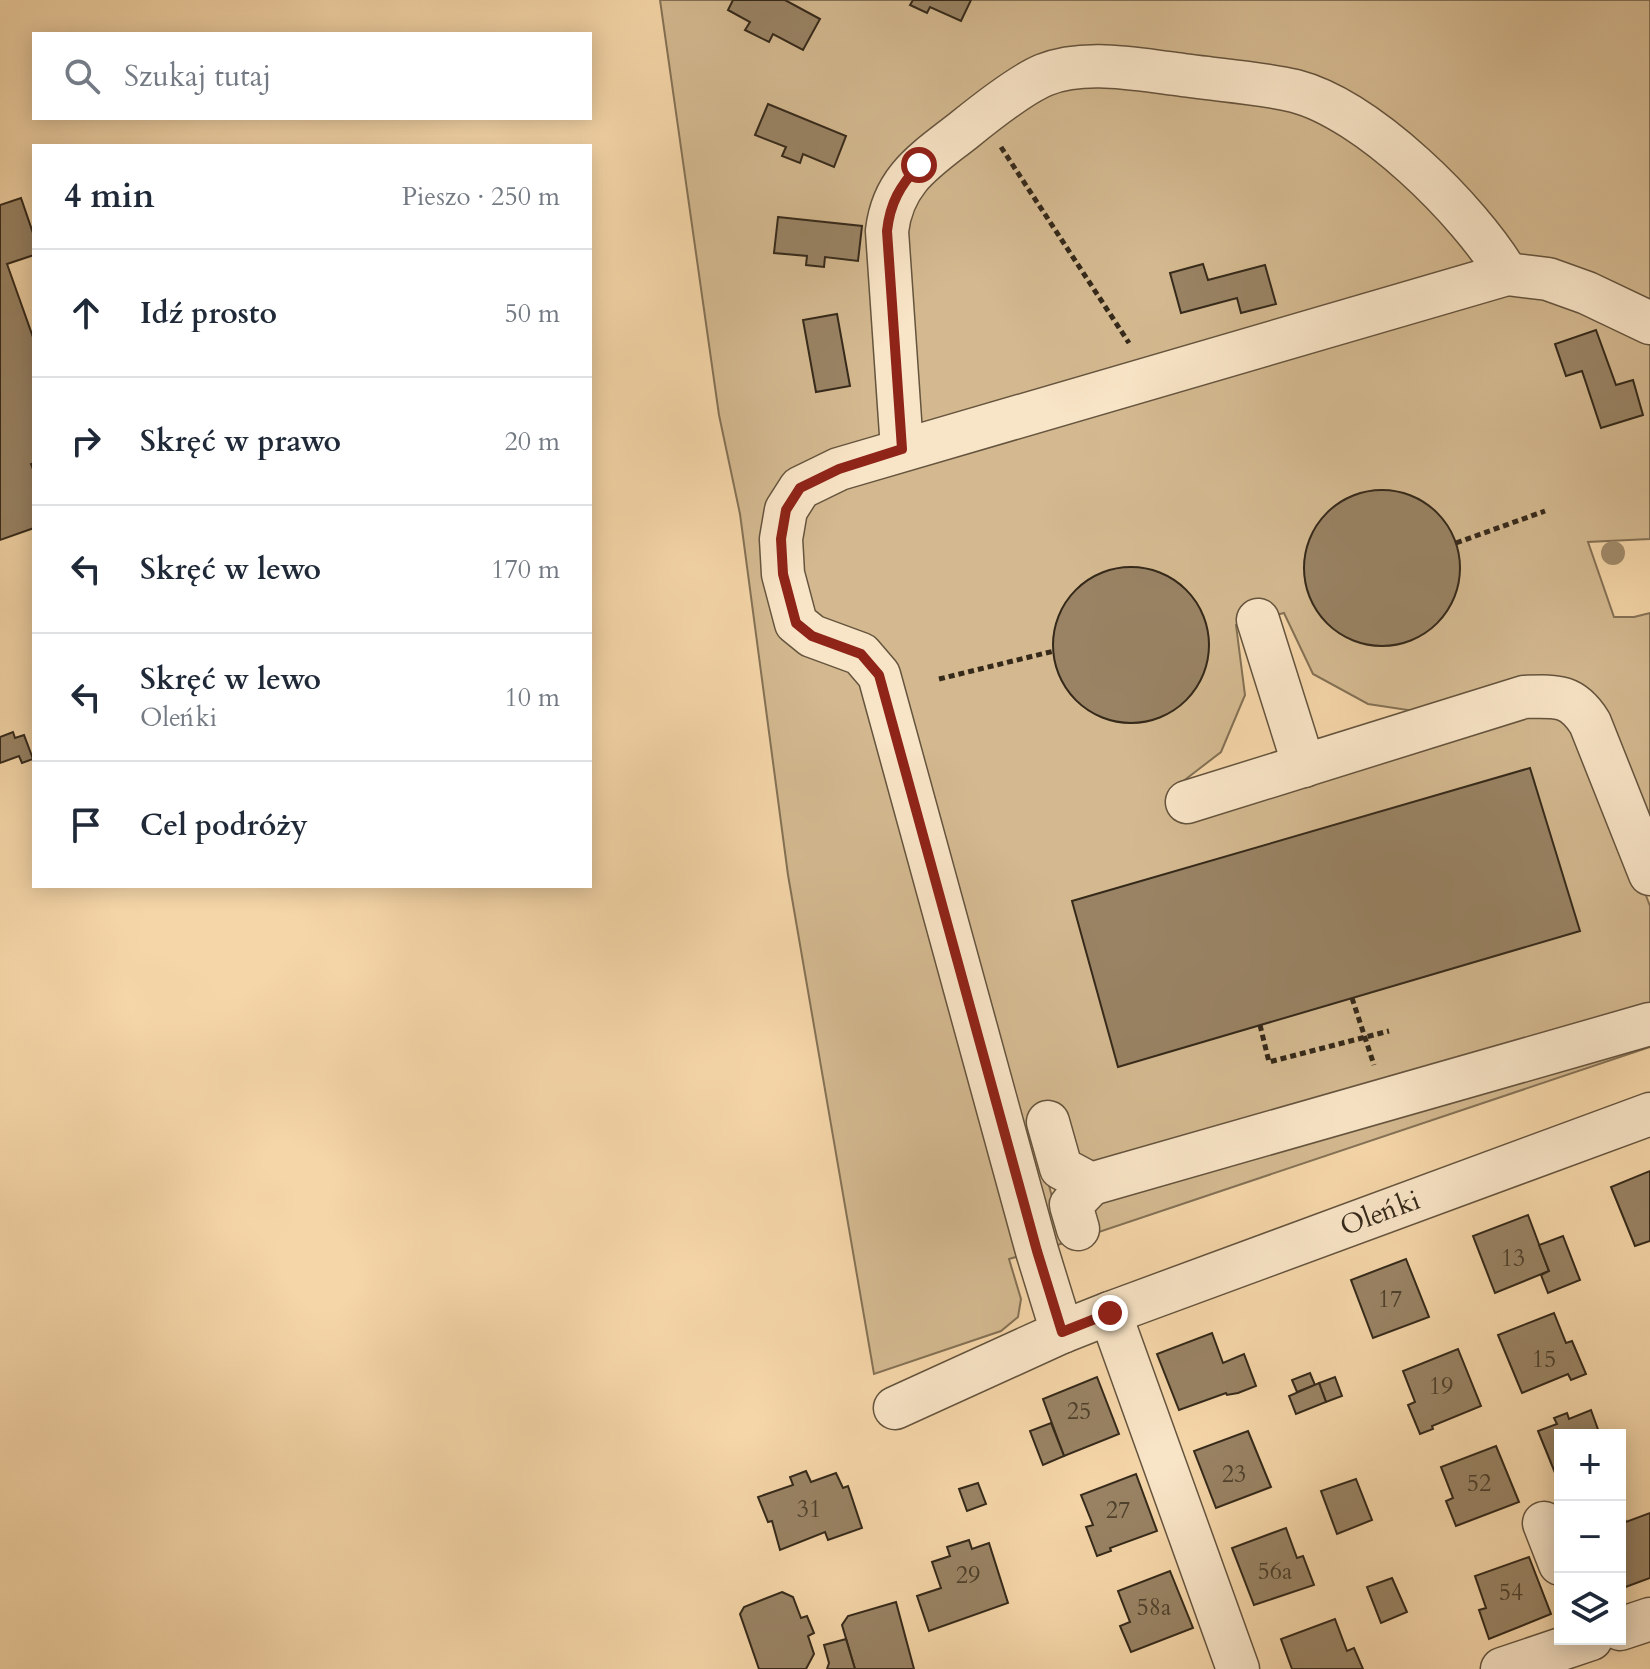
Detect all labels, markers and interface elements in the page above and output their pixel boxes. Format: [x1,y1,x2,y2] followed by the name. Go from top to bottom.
[32,32,592,120] search box
[60,54,104,98] icon: search
[124,56,271,97] text: Szukaj tutaj
[901,147,937,183] route start
[64,173,155,219] text: 4 min
[402,179,560,214] text: Pieszo · 250 m
[64,291,108,335] icon: ahead
[140,293,277,334] text: Idź prosto
[504,296,560,331] text: 50 m
[64,419,108,463] icon: right
[140,421,341,462] text: Skręć w prawo
[504,424,560,459] text: 20 m
[64,547,108,591] icon: left
[140,549,321,590] text: Skręć w lewo
[491,552,560,587] text: 170 m
[140,659,321,700] text: Skręć w lewo
[64,675,108,719] icon: left
[504,680,560,715] text: 10 m
[140,700,217,735] text: Oleńki
[64,803,108,847] icon: arrive
[140,805,308,846] text: Cel podróży
[1335,1181,1426,1245] street label: Oleńki
[1501,1242,1525,1275] house number: 13
[1378,1283,1402,1316] house number: 17
[1092,1295,1128,1331] route end
[1532,1343,1556,1376] house number: 15
[1429,1370,1453,1403] house number: 19
[1067,1395,1091,1428] house number: 25
[1554,1429,1626,1645] map controls
[1554,1429,1626,1501] button: +
[1222,1458,1246,1491] house number: 23
[1467,1467,1491,1500] house number: 52
[797,1493,821,1526] house number: 31
[1106,1494,1130,1527] house number: 27
[1554,1501,1626,1573] button: −
[1258,1555,1293,1588] house number: 56a
[956,1559,980,1592] house number: 29
[1554,1573,1626,1645] button: layers
[1499,1576,1523,1609] house number: 54
[1137,1591,1172,1624] house number: 58a

